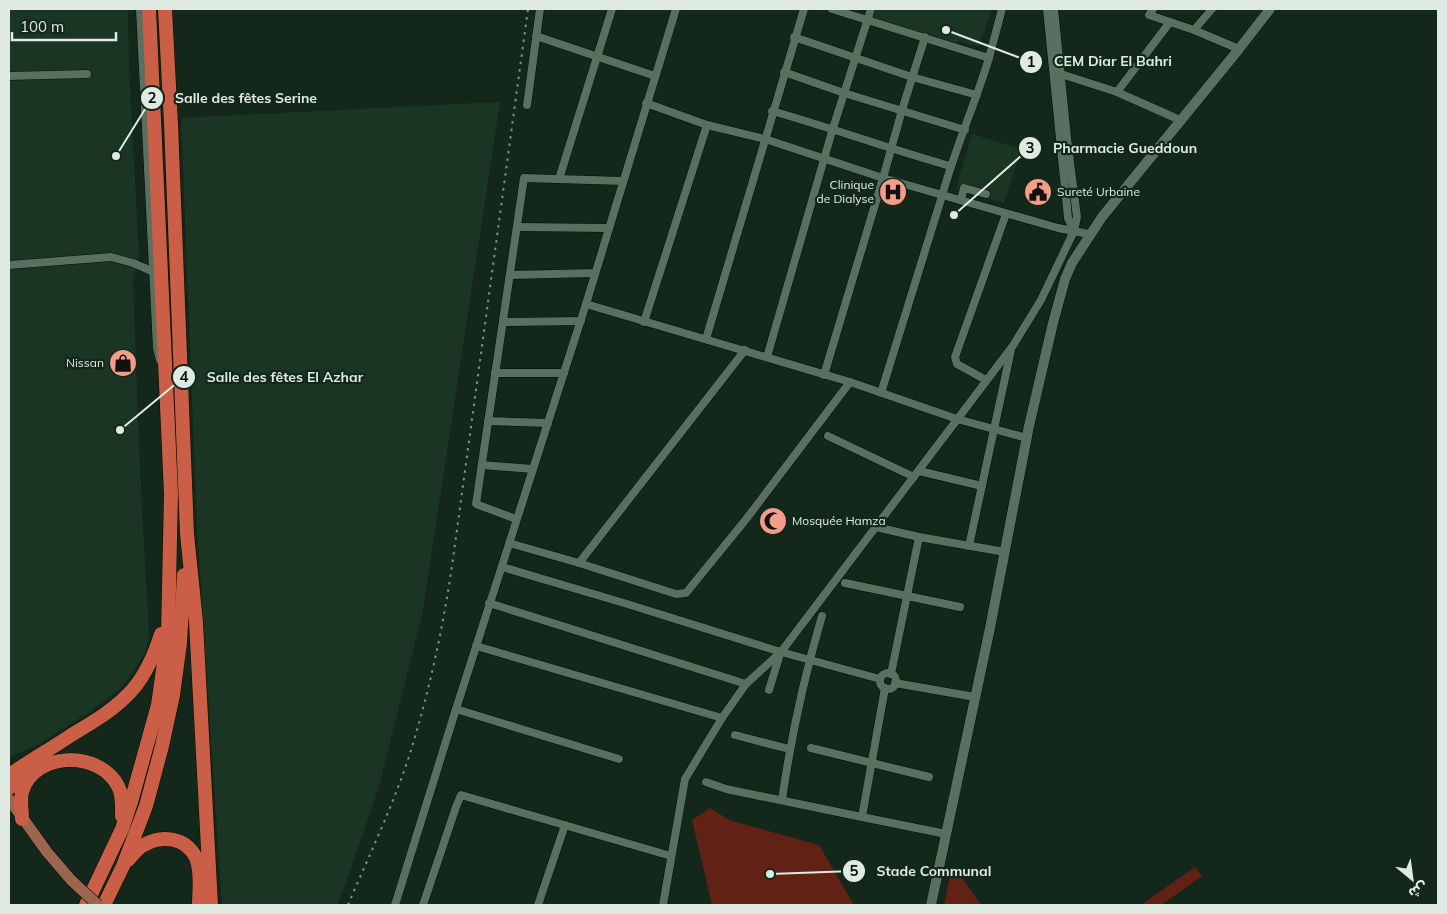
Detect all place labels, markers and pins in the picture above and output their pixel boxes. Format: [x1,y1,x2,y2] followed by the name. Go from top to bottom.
[1019,47,1182,76] callout: CEM Diar El Bahri
[140,84,327,113] callout: Salle des fêtes Serine
[1018,134,1207,163] callout: Pharmacie Gueddoun
[817,177,874,206] place label: Clinique de Dialyse
[878,177,908,207] hospital icon: Clinique de Dialyse
[1023,177,1053,207] public building icon: Sureté Urbaine
[1057,184,1140,199] place label: Sureté Urbaine
[108,348,138,378] shop icon: Nissan
[66,355,104,370] place label: Nissan
[172,363,373,392] callout: Salle des fêtes El Azhar
[758,506,788,536] mosque icon: Mosquée Hamza
[792,513,886,528] place label: Mosquée Hamza
[841,857,1001,886] callout: Stade Communal

